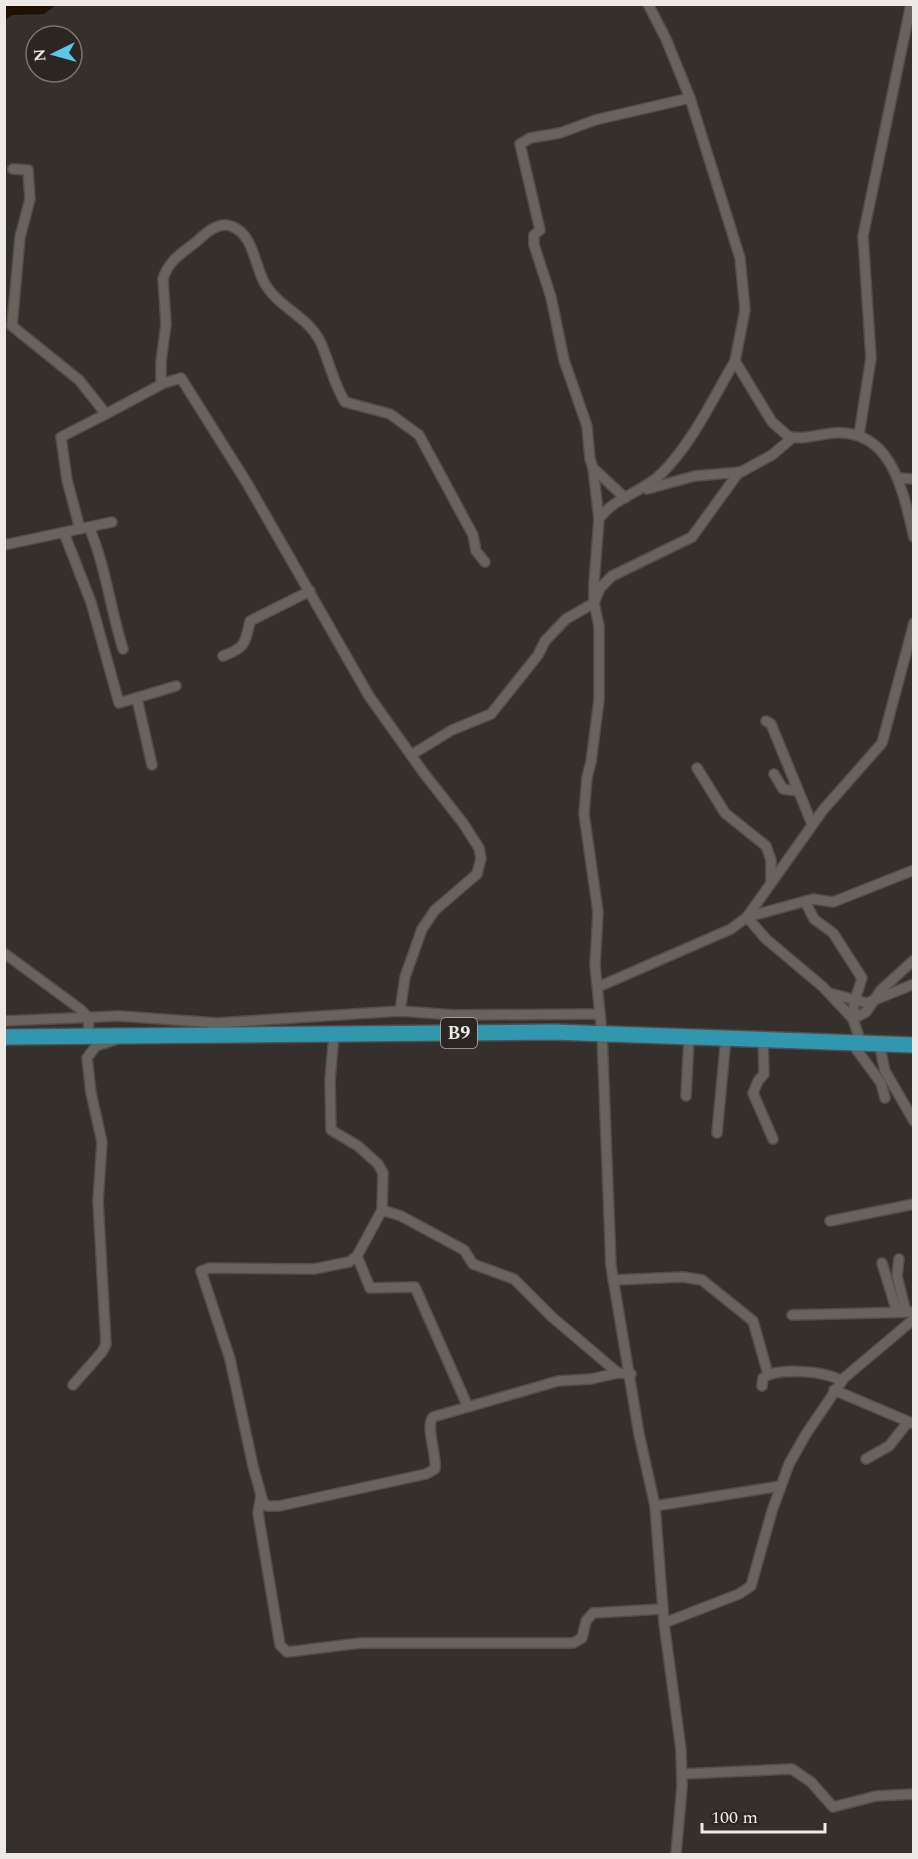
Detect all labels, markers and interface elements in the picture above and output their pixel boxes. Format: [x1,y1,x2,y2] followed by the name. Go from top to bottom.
[24,24,84,84] north arrow
[28,48,53,63] text: N
[441,1018,477,1048] road number: B9
[702,1796,825,1834] scale bar
[711,1804,758,1831] text: 100 m

